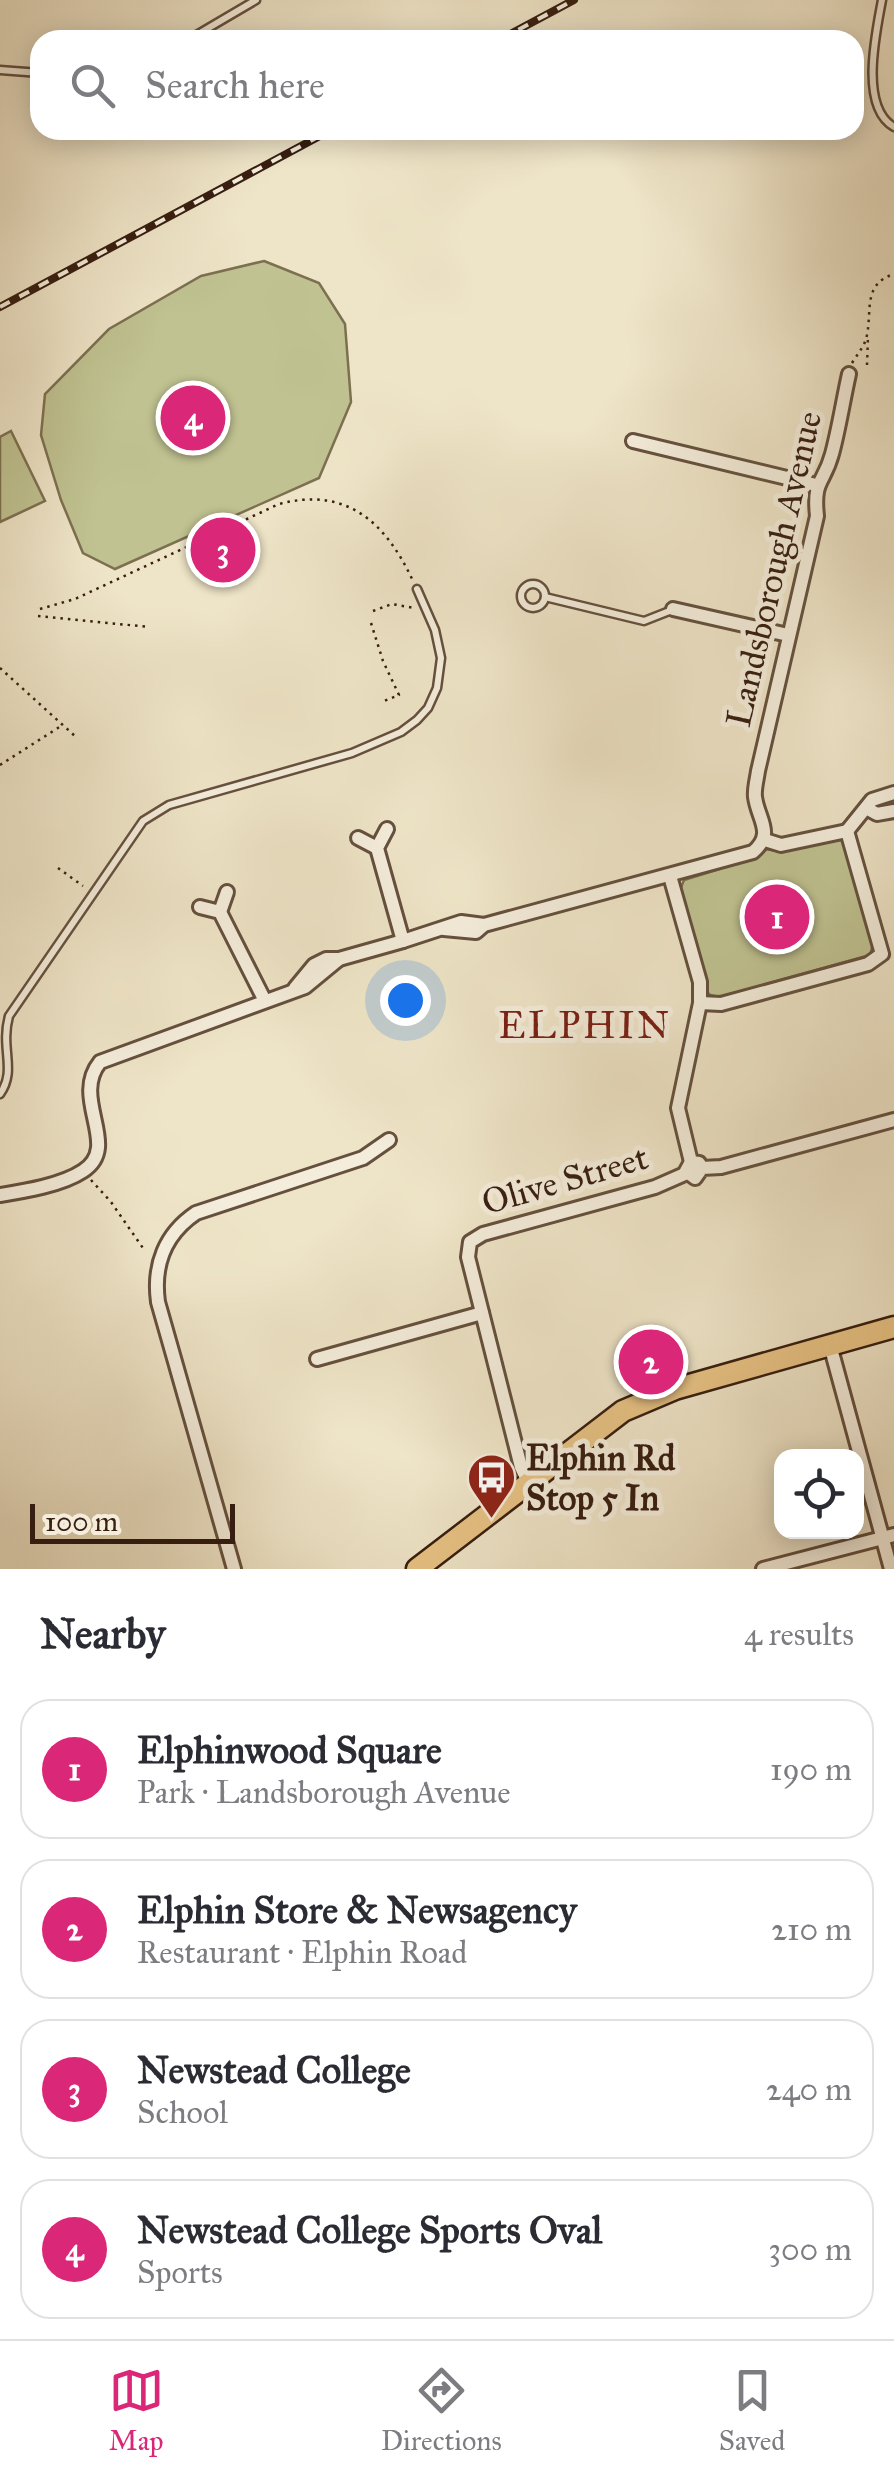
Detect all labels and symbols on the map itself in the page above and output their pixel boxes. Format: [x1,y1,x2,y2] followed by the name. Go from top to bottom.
[160,380,226,456] pin: 4
[717,407,831,731] street label: Landsborough Avenue
[190,512,256,588] pin: 3
[744,880,810,954] pin: 1
[380,975,431,1026] your location
[498,1002,672,1048] district label: ELPHIN
[477,1136,653,1224] street label: Olive Street
[618,1324,684,1400] pin: 2
[526,1437,676,1520] place label: Elphin Rd Stop 5 In
[465,1452,517,1520] bus stop icon: Elphin Rd Stop 5 In
[30,1499,235,1544] scale bar

